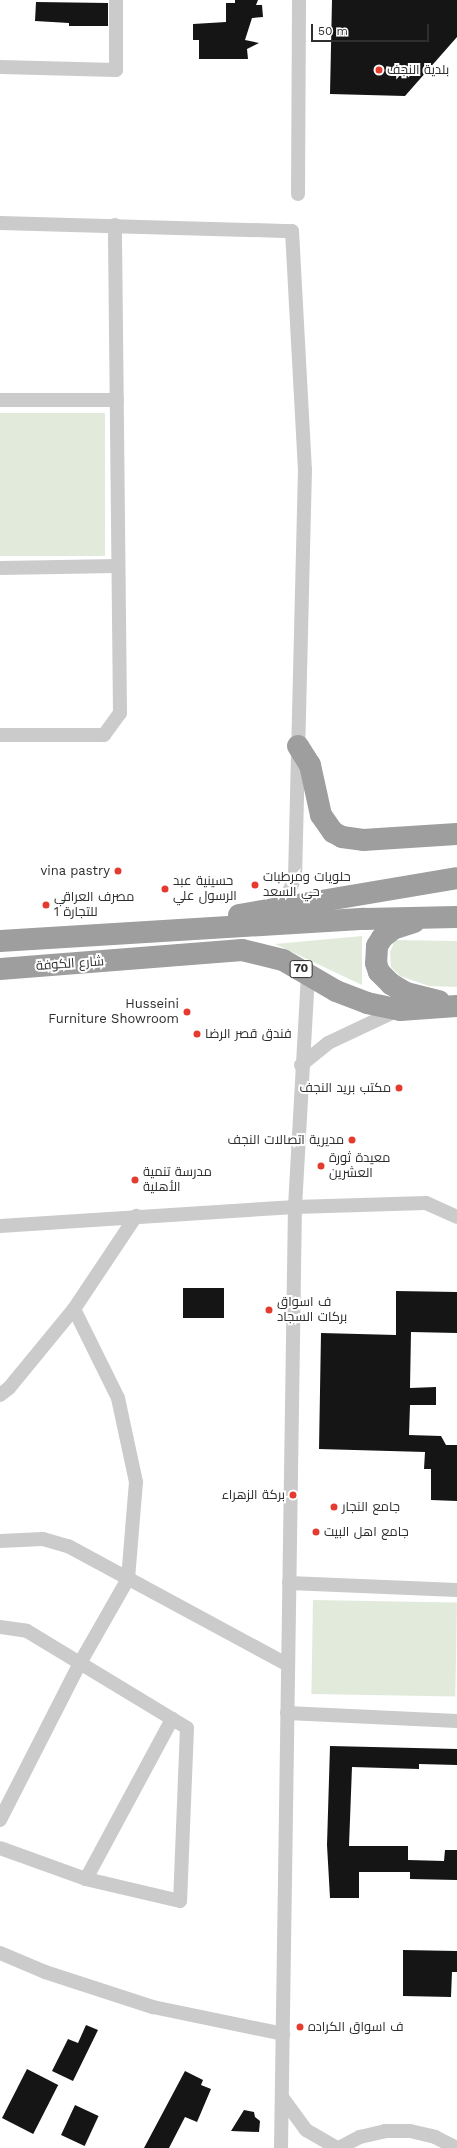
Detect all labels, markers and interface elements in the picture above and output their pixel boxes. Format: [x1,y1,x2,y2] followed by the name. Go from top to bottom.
[313,16,431,42] scale bar
[318,24,348,38] text: 50 m
[387,62,449,78] place label: بلدية النجف
[374,65,384,75] marker: بلدية النجف
[40,863,110,879] place label: vina pastry
[113,866,123,876] marker: vina pastry
[263,870,351,901] place label: حلويات ومرطبات حي السعد
[173,874,237,905] place label: حسينية عبد الرسول علي
[250,880,260,890] marker: حلويات ومرطبات حي السعد
[160,884,170,894] marker: حسينية عبد الرسول علي
[54,890,134,921] place label: مصرف العراقي للتجارة 1
[41,900,51,910] marker: مصرف العراقي للتجارة 1
[35,954,105,974] street label: شارع الكوفة
[289,959,313,979] road number: 70
[48,997,179,1028] place label: Husseini Furniture Showroom
[182,1007,192,1017] marker: Husseini Furniture Showroom
[205,1026,292,1042] place label: فندق قصر الرضا
[192,1029,202,1039] marker: فندق قصر الرضا
[300,1080,391,1096] place label: مكتب بريد النجف
[394,1083,404,1093] marker: مكتب بريد النجف
[227,1132,344,1148] place label: مديرية اتصالات النجف
[347,1135,357,1145] marker: مديرية اتصالات النجف
[329,1151,390,1182] place label: معيدة ثورة العشرين
[316,1161,326,1171] marker: معيدة ثورة العشرين
[143,1165,212,1196] place label: مدرسة تنمية الأهلية
[130,1175,140,1185] marker: مدرسة تنمية الأهلية
[277,1295,347,1326] place label: ف اسواق بركات السجاد
[264,1305,274,1315] marker: ف اسواق بركات السجاد
[222,1487,285,1503] place label: بركة الزهراء
[288,1490,298,1500] marker: بركة الزهراء
[342,1499,400,1515] place label: جامع النجار
[329,1502,339,1512] marker: جامع النجار
[324,1524,409,1540] place label: جامع اهل البيت
[311,1527,321,1537] marker: جامع اهل البيت
[308,2019,404,2035] place label: ف اسواق الكراده
[295,2022,305,2032] marker: ف اسواق الكراده

